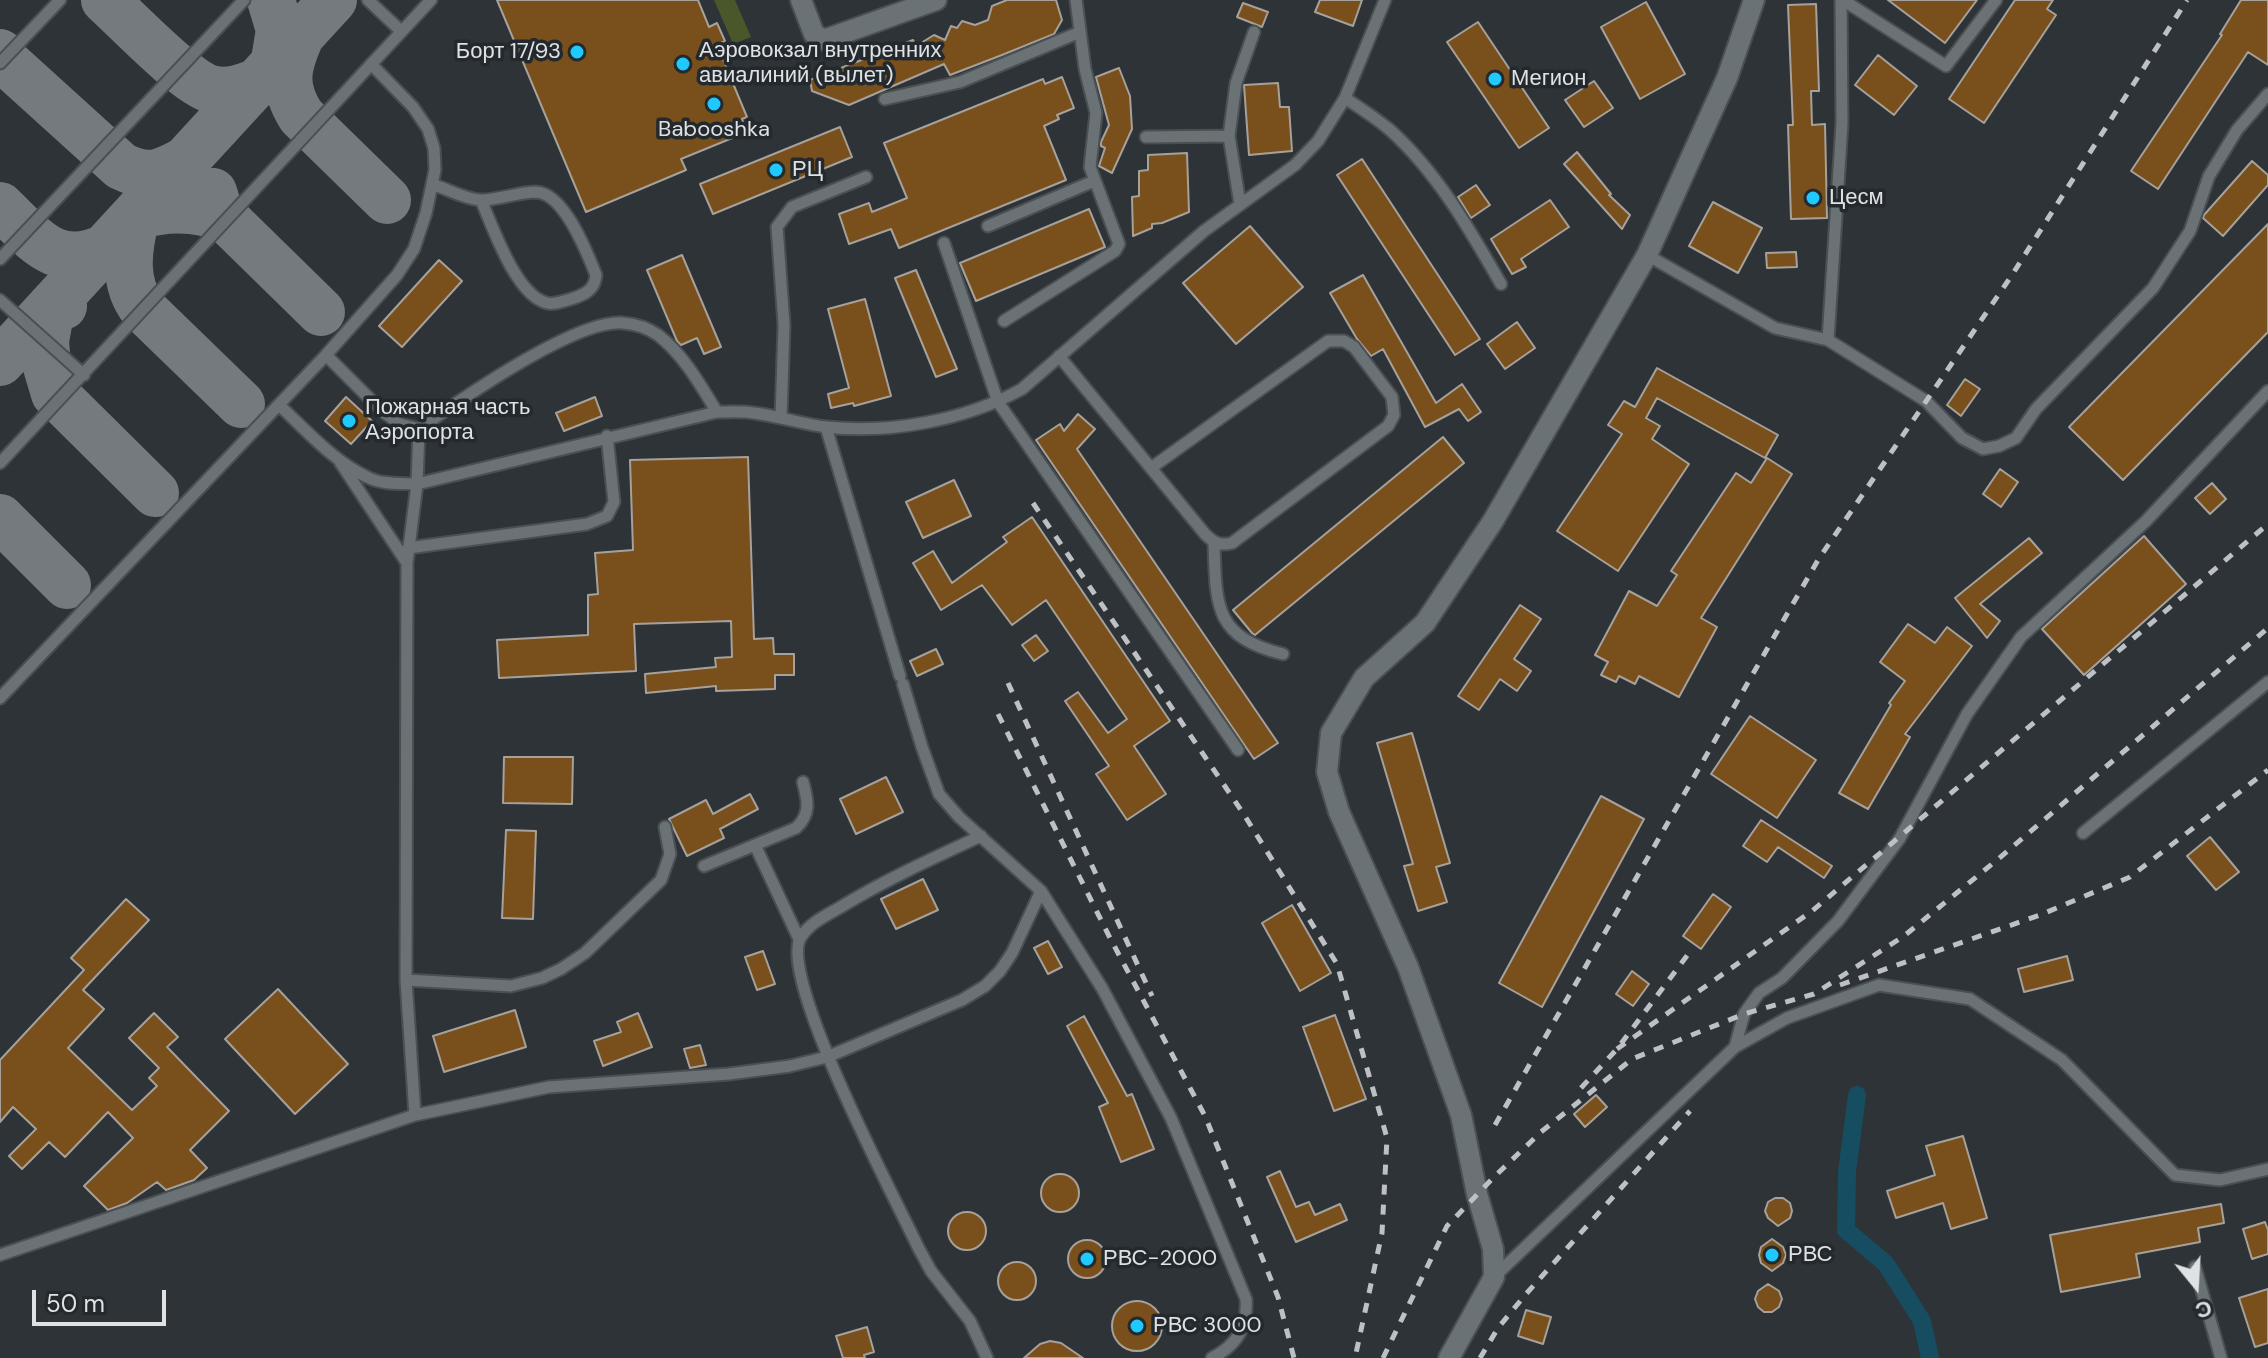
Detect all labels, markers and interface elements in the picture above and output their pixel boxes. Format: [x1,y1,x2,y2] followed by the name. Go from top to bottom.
[699,38,941,90] place label: Аэровокзал внутренних авиалиний (вылет)
[456,39,561,65] place label: Борт 17/93
[568,43,586,61] marker: Борт 17/93
[674,55,692,73] marker: Аэровокзал внутренних авиалиний (вылет)
[1511,66,1587,92] place label: Мегион
[1486,70,1504,88] marker: Мегион
[705,95,723,113] marker: Babooshka
[658,117,770,143] place label: Babooshka
[792,157,823,183] place label: РЦ
[767,161,785,179] marker: РЦ
[1829,185,1884,211] place label: Цесм
[1804,189,1822,207] marker: Цесм
[365,395,530,446] place label: Пожарная часть Аэропорта
[340,412,358,430] marker: Пожарная часть Аэропорта
[1788,1242,1833,1268] place label: РВС
[1103,1246,1217,1272] place label: РВС-2000
[1763,1246,1781,1264] marker: РВС
[2156,1246,2236,1326] north arrow
[1078,1250,1096,1268] marker: РВС-2000
[36,1274,170,1324] scale bar
[46,1288,105,1319] text: 50 m
[2192,1293,2216,1326] text: С
[1153,1313,1262,1339] place label: РВС 3000
[1128,1317,1146,1335] marker: РВС 3000

